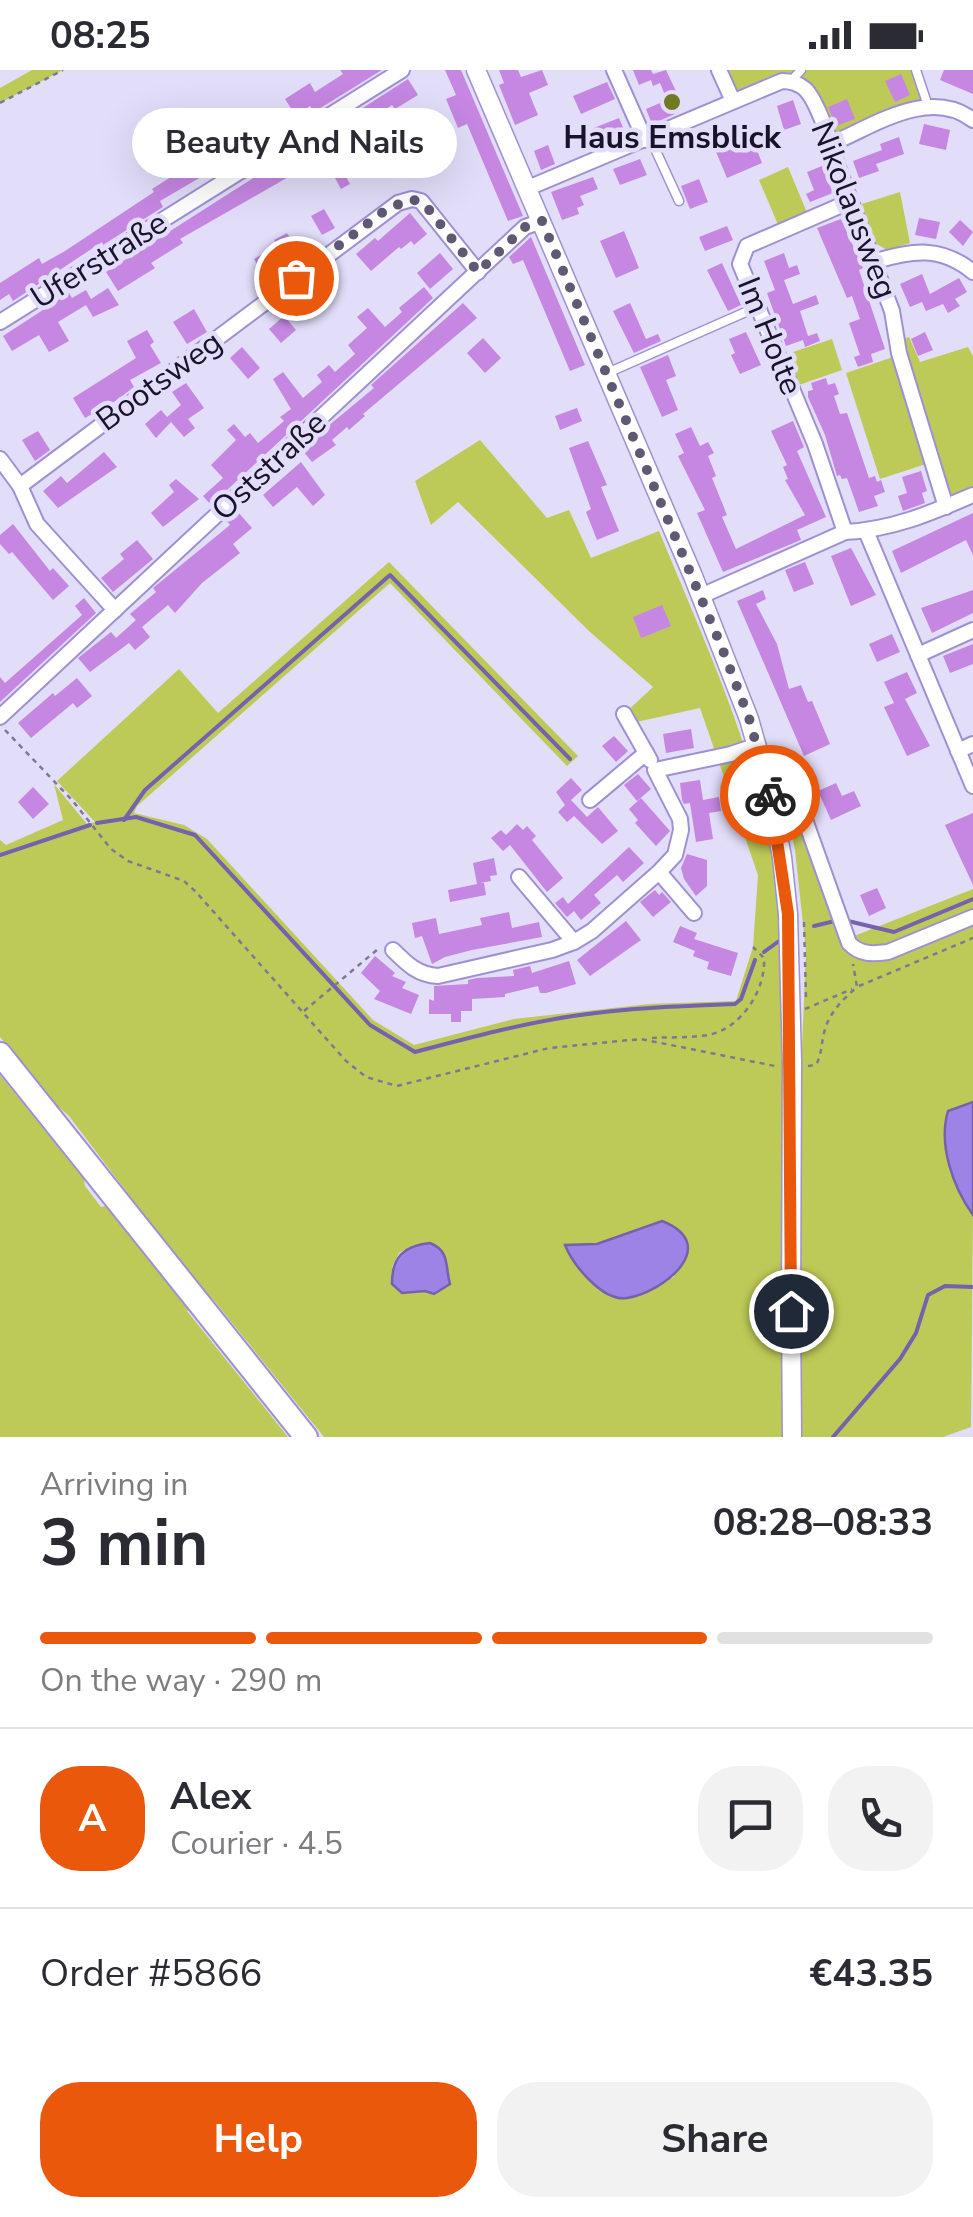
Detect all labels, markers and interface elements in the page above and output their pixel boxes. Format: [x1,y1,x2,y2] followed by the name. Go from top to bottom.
[50,10,151,61] text: 08:25
[661,91,683,113] marker: Haus Emsblick
[134,108,458,178] callout: Beauty And Nails
[801,115,907,305] street label: Nikolausweg
[563,116,782,159] place label: Haus Emsblick
[165,121,424,164] text: Beauty And Nails
[23,201,175,319] street label: Uferstraße
[254,236,339,321] pin
[269,251,324,306] icon: bag
[727,271,813,401] street label: Im Holte
[87,321,231,441] street label: Bootsweg
[202,402,336,530] street label: Oststraße
[720,745,820,845] courier
[743,768,798,823] icon: bike
[749,1269,834,1354] pin
[764,1284,819,1339] icon: home
[40,1463,188,1506] text: Arriving in
[713,1497,933,1548] text: 08:28–08:33
[40,1499,208,1588] text: 3 min
[40,1659,322,1702] text: On the way · 290 m
[698,1766,803,1871] button: chat
[828,1766,933,1871] button: phone
[170,1771,251,1822] text: Alex
[78,1793,107,1844] text: A
[170,1822,343,1865] text: Courier · 4.5
[40,1948,262,1999] text: Order #5866
[810,1948,933,1999] text: €43.35
[40,2082,477,2197] button: Help
[497,2082,933,2197] button: Share

